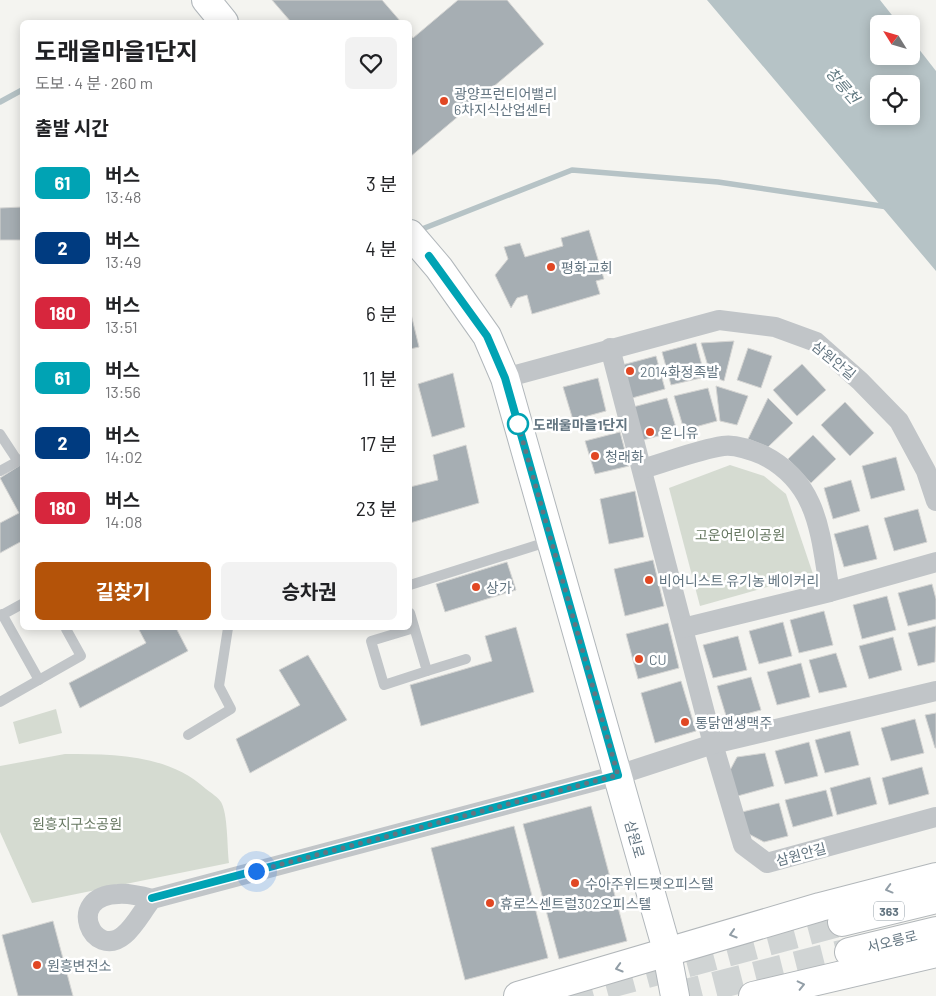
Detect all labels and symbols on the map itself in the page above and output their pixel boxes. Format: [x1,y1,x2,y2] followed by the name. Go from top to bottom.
[870,15,920,65] north arrow
[823,63,865,108] water label: 창릉천
[454,85,557,118] place label: 광양프런티어밸리 6차지식산업센터
[438,95,450,107] marker: 광양프런티어밸리 6차지식산업센터
[561,259,613,276] place label: 평화교회
[545,261,557,273] marker: 평화교회
[809,337,859,383] street label: 삼원안길
[640,363,719,380] place label: 2014화정족발
[624,365,636,377] marker: 2014화정족발
[507,413,529,435] marker: 도래울마을1단지
[533,416,628,433] place label: 도래울마을1단지
[660,424,699,441] place label: 온니유
[644,426,656,438] marker: 온니유
[605,448,644,465] place label: 청래화
[589,450,601,462] marker: 청래화
[695,526,785,543] park label: 고운어린이공원
[659,572,819,589] place label: 비어니스트 유기농 베이커리
[643,574,655,586] marker: 비어니스트 유기농 베이커리
[486,579,512,596] place label: 상가
[470,581,482,593] marker: 상가
[649,651,667,668] place label: CU
[633,653,645,665] marker: CU
[695,714,772,731] place label: 통닭앤생맥주
[679,716,691,728] marker: 통닭앤생맥주
[32,815,122,832] park label: 원흥지구소공원
[622,818,649,860] street label: 삼원로
[774,839,828,869] street label: 삼원안길
[244,859,269,884] your location
[585,875,714,892] place label: 수아주위드펫오피스텔
[569,877,581,889] marker: 수아주위드펫오피스텔
[885,884,893,894] one-way arrow
[500,895,651,912] place label: 휴로스센트럴302오피스텔
[484,897,496,909] marker: 휴로스센트럴302오피스텔
[874,901,904,920] road number: 363
[865,926,919,955] street label: 서오릉로
[729,928,737,938] one-way arrow
[47,957,112,974] place label: 원흥변전소
[31,959,43,971] marker: 원흥변전소
[615,962,623,972] one-way arrow
[796,980,805,991] one-way arrow

